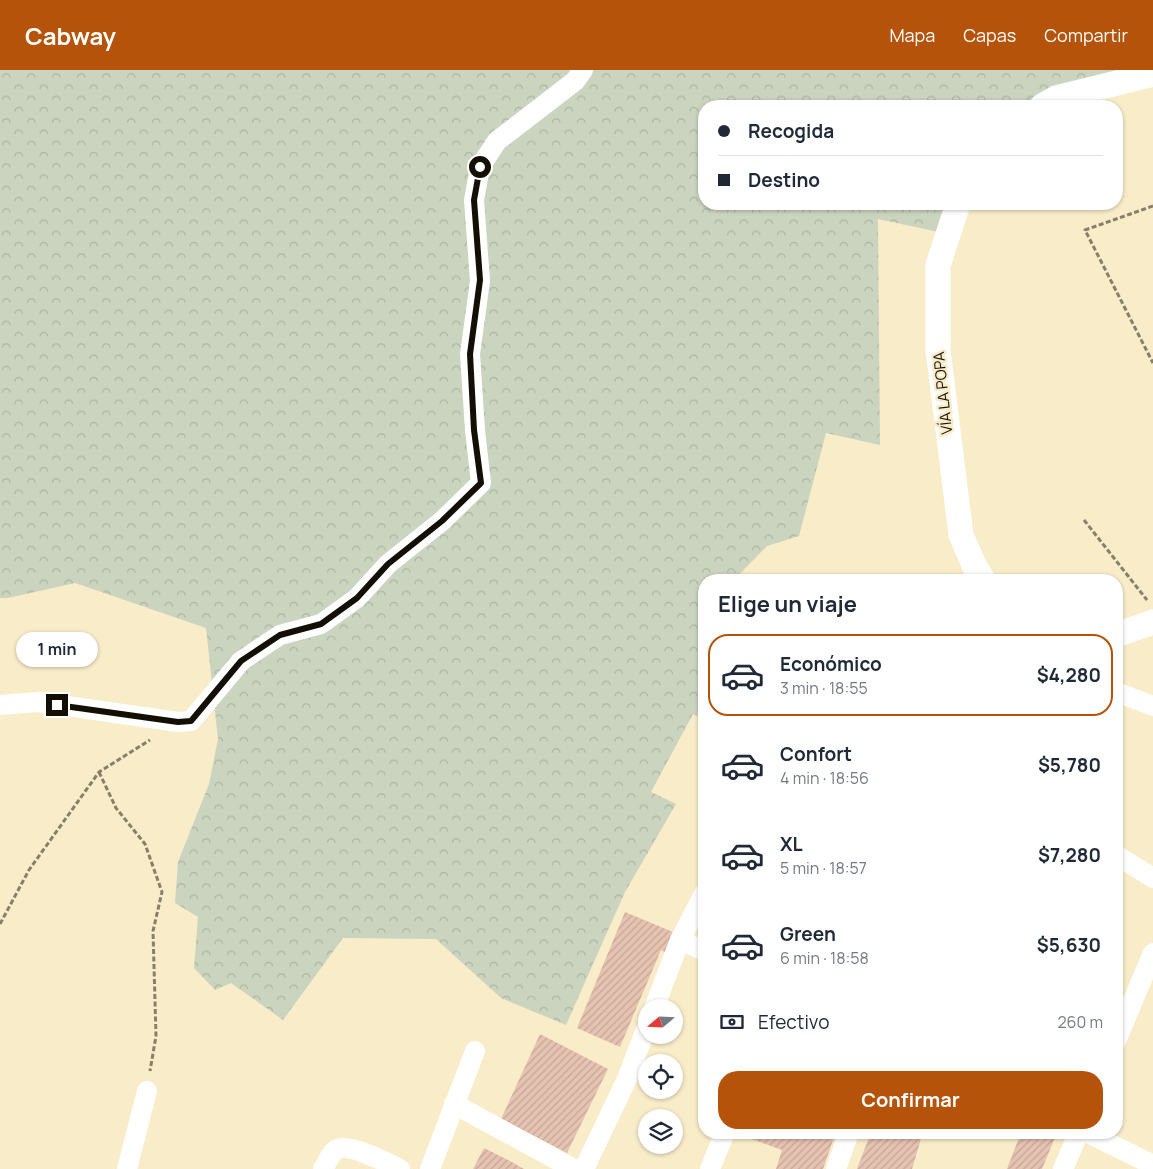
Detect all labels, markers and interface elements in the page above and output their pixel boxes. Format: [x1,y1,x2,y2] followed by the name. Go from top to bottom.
[25,19,116,52] text: Cabway
[889,23,935,47] text: Mapa
[963,23,1016,47] text: Capas
[1044,23,1128,47] text: Compartir
[748,118,834,144] text: Recogida
[469,156,491,178] route start
[748,167,820,193] text: Destino
[928,350,957,435] street label: VÍA LA POPA
[718,589,857,619] text: Elige un viaje
[16,632,98,668] callout: 1 min
[37,638,77,660] text: 1 min
[780,651,882,677] text: Económico
[720,653,765,698] icon: car
[1037,662,1101,688] text: $4,280
[780,677,868,699] text: 3 min · 18:55
[46,694,68,716] route end
[780,741,852,767] text: Confort
[720,743,765,788] icon: car
[1038,752,1101,778] text: $5,780
[780,767,869,789] text: 4 min · 18:56
[780,831,803,857] text: XL
[720,833,765,878] icon: car
[1038,842,1101,868] text: $7,280
[780,857,867,879] text: 5 min · 18:57
[780,921,836,947] text: Green
[720,923,765,968] icon: car
[1037,932,1101,958] text: $5,630
[780,947,869,969] text: 6 min · 18:58
[638,999,682,1044] north arrow
[638,999,683,1154] map controls
[718,1008,746,1036] icon: cash
[758,1009,829,1035] text: Efectivo
[1057,1011,1103,1033] text: 260 m
[638,1054,683,1099] button: locate
[718,1071,1103,1129] button: Confirmar
[638,1109,683,1154] button: layers

